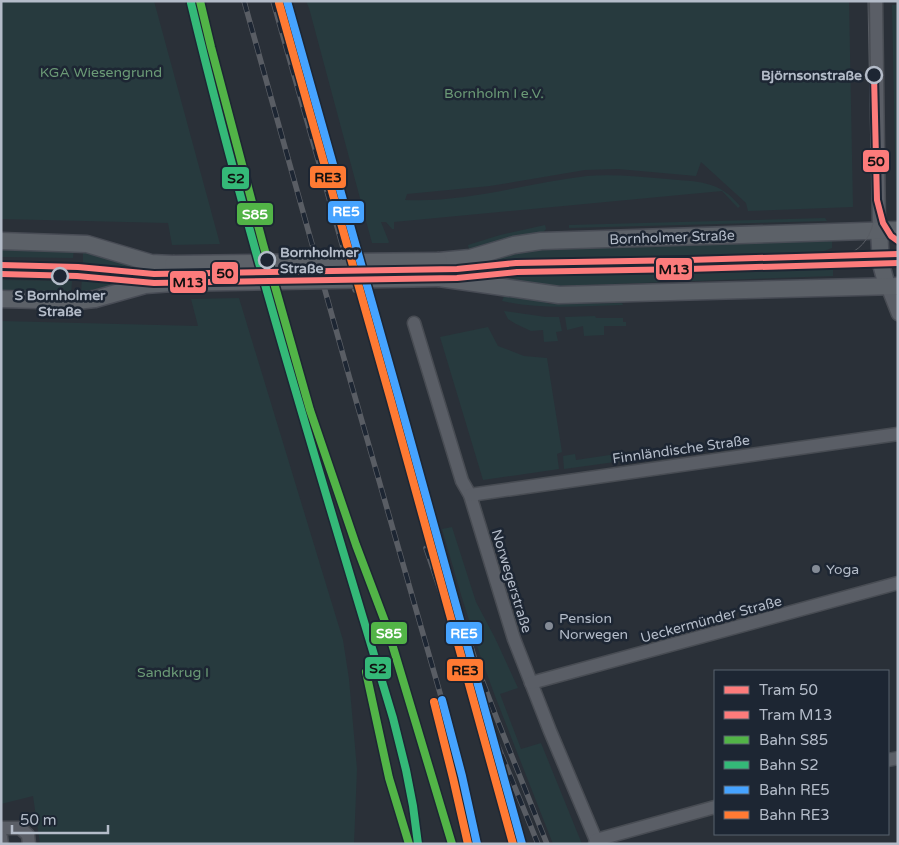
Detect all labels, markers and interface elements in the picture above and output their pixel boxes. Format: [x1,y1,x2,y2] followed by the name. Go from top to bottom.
[40,64,162,81] park label: KGA Wiesengrund
[865,66,883,84] marker: Björnsonstraße
[761,67,862,84] place label: Björnsonstraße
[444,85,544,102] park label: Bornholm I e.V.
[862,149,890,173] line badge: 50
[867,153,885,170] text: 50
[309,165,347,189] line badge: RE3
[221,166,250,190] line badge: S2
[314,169,342,186] text: RE3
[227,170,245,187] text: S2
[327,200,365,224] line badge: RE5
[236,202,274,226] line badge: S85
[332,203,360,220] text: RE5
[242,206,268,223] text: S85
[609,227,735,248] street label: Bornholmer Straße
[280,244,359,277] place label: Bornholmer Straße
[258,251,276,269] marker: Bornholmer Straße
[655,257,693,281] line badge: M13
[211,261,239,285] line badge: 50
[658,261,690,278] text: M13
[216,265,234,282] text: 50
[51,267,69,285] marker: S Bornholmer Straße
[169,270,207,294] line badge: M13
[172,274,204,291] text: M13
[15,287,106,320] place label: S Bornholmer Straße
[611,431,751,468] street label: Finnländische Straße
[488,527,535,635] street label: Norwegerstraße
[826,561,859,578] place label: Yoga
[810,563,822,575] marker: Yoga
[639,592,784,647] street label: Ueckermünder Straße
[559,610,628,643] place label: Pension Norwegen
[543,620,555,632] marker: Pension Norwegen
[370,621,408,645] line badge: S85
[445,621,483,645] line badge: RE5
[376,625,402,642] text: S85
[450,625,478,642] text: RE5
[364,656,392,680] line badge: S2
[446,658,484,682] line badge: RE3
[369,660,387,677] text: S2
[451,662,479,679] text: RE3
[137,664,209,681] park label: Sandkrug I
[714,670,889,835] legend
[759,681,818,699] text: Tram 50
[759,706,832,724] text: Tram M13
[759,731,828,749] text: Bahn S85
[759,756,819,774] text: Bahn S2
[759,781,830,799] text: Bahn RE5
[12,802,109,834] scale bar
[759,806,830,824] text: Bahn RE3
[20,811,57,829] text: 50 m

